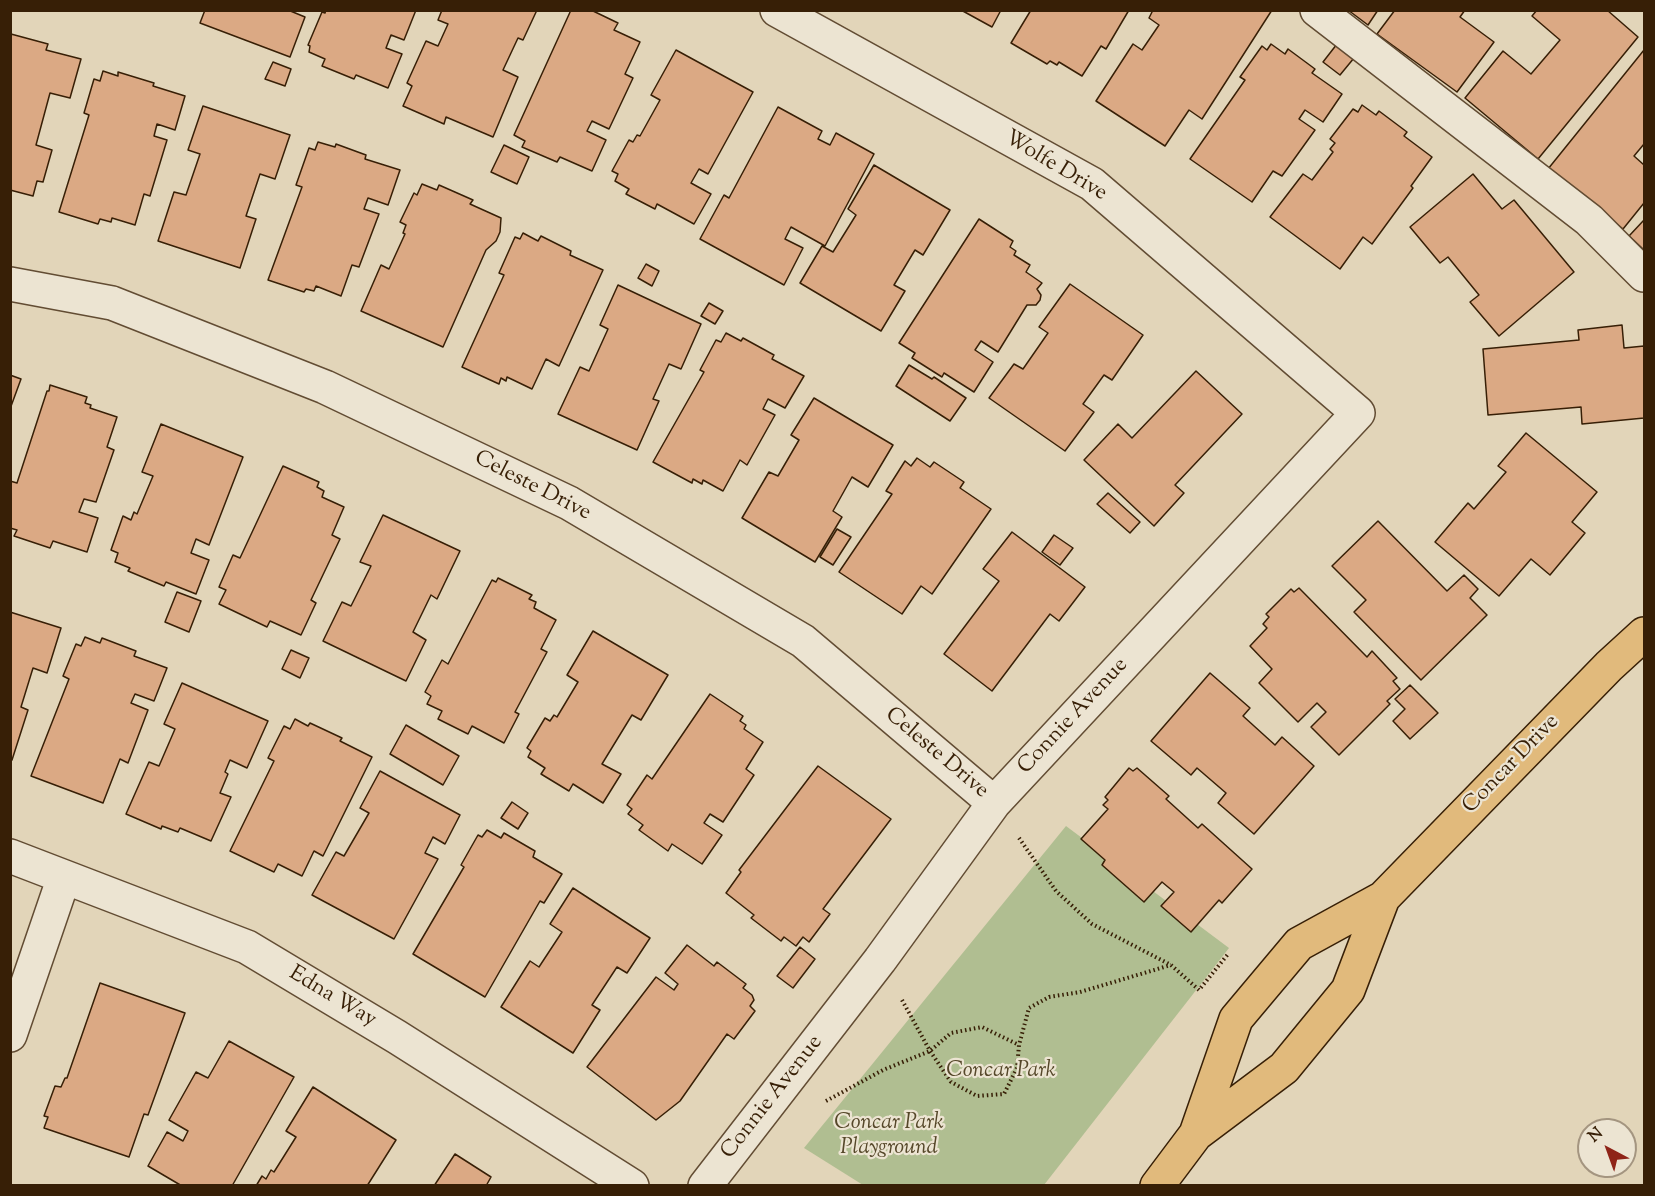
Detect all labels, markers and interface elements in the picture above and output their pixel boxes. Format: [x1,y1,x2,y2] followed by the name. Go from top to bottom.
[999,126,1111,208] street label: Wolfe Drive
[469,446,595,528] street label: Celeste Drive
[1013,653,1135,781] street label: Connie Avenue
[879,703,993,805] street label: Celeste Drive
[1458,710,1566,820] street label: Concar Drive
[283,962,381,1034] street label: Edna Way
[717,1031,829,1165] street label: Connie Avenue
[946,1059,1056,1085] park label: Concar Park
[834,1111,944,1162] park label: Concar Park Playground
[1577,1118,1637,1178] north arrow
[1584,1123,1609,1148] text: N

